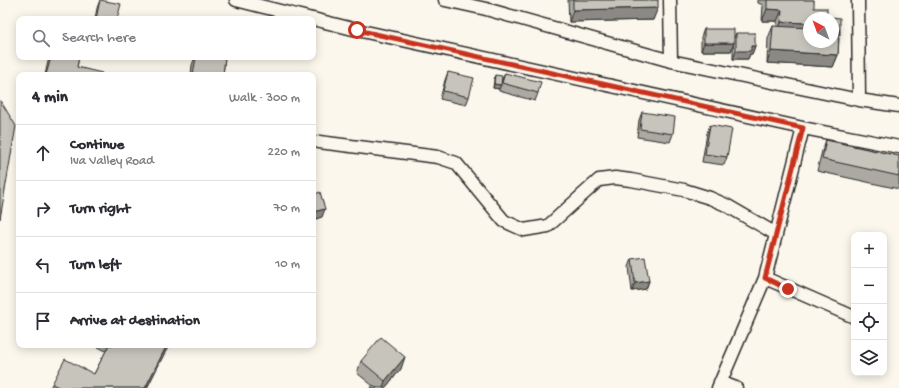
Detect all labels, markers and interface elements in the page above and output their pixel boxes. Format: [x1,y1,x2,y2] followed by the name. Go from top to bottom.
[803,12,839,48] north arrow
[16,16,316,60] search box
[348,21,366,39] route start
[30,27,52,49] icon: search
[62,29,136,47] text: Search here
[32,88,68,108] text: 4 min
[229,91,300,106] text: Walk · 300 m
[70,136,124,154] text: Continue
[32,142,54,164] icon: ahead
[268,145,300,160] text: 220 m
[70,154,154,169] text: Iva Valley Road
[32,198,54,220] icon: right
[70,200,130,218] text: Turn right
[274,201,300,216] text: 70 m
[851,232,887,376] map controls
[851,232,887,268] button: +
[32,254,54,276] icon: left
[70,256,121,274] text: Turn left
[275,257,300,272] text: 10 m
[851,268,887,304] button: −
[779,280,797,298] route end
[851,304,887,340] button: locate
[32,310,54,332] icon: arrive
[70,312,200,330] text: Arrive at destination
[851,340,887,376] button: layers

